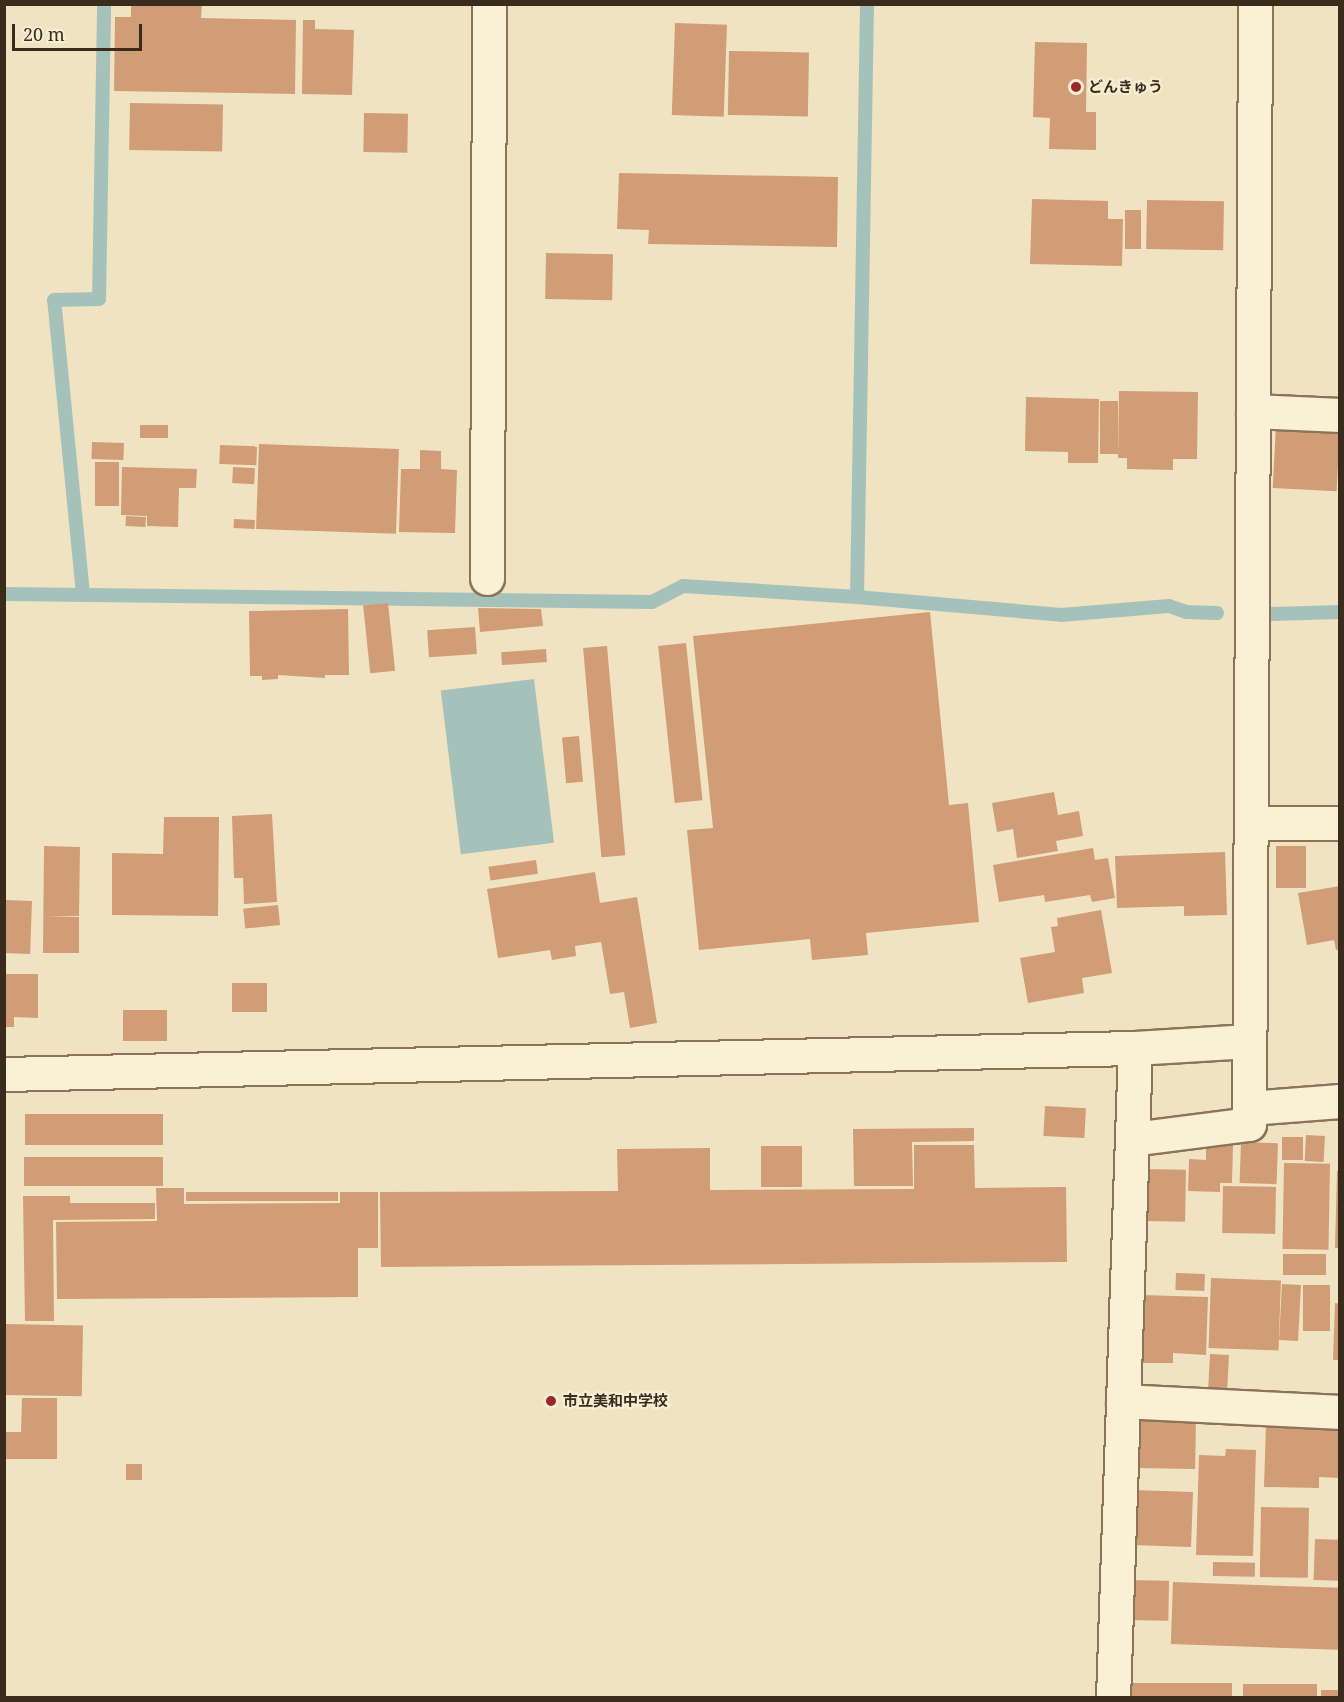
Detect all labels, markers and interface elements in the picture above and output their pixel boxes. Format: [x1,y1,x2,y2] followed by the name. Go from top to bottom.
[15,12,146,50] scale bar
[23,22,65,46] text: 20 m
[1088,78,1163,96] place label: どんきゅう
[1069,80,1083,94] marker: どんきゅう
[563,1392,668,1410] place label: 市立美和中学校
[544,1394,558,1408] marker: 市立美和中学校

